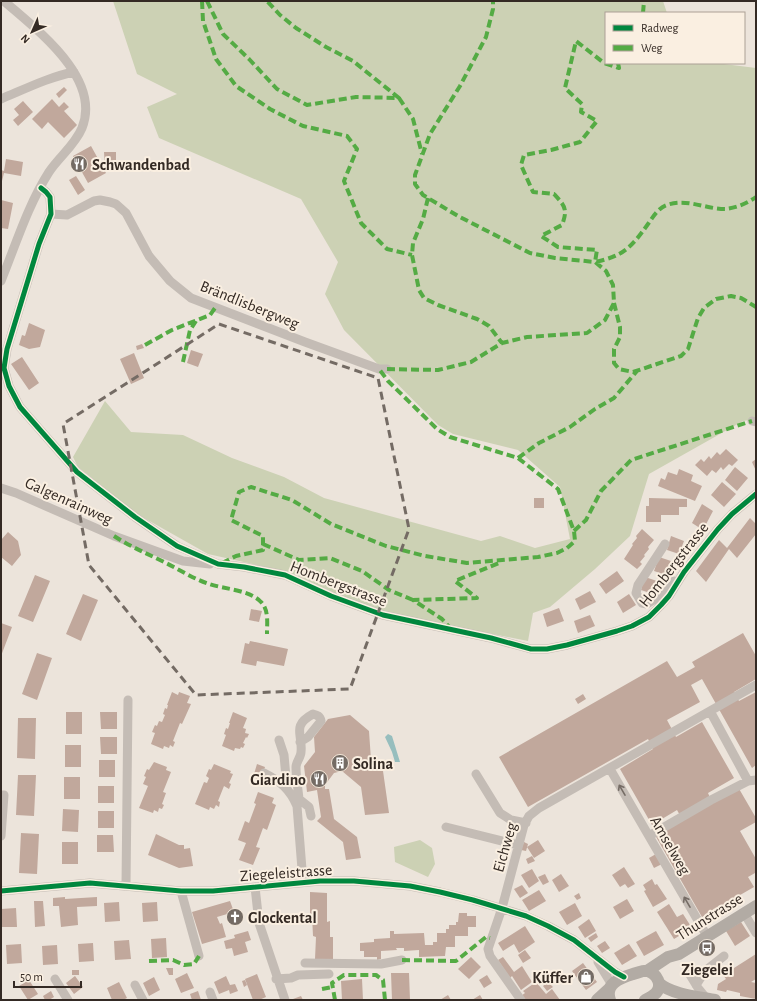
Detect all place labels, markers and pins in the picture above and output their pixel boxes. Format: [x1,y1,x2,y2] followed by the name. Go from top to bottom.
[69,154,89,174] restaurant icon: Schwandenbad
[92,157,191,173] place label: Schwandenbad
[330,753,350,773] building icon: Solina
[353,756,393,772] place label: Solina
[309,769,329,789] restaurant icon: Giardino
[250,772,306,788] place label: Giardino
[225,907,245,927] church icon: Glockental
[248,910,317,926] place label: Glockental
[697,938,717,958] bus stop icon: Ziegelei
[681,962,733,978] place label: Ziegelei
[576,967,596,987] shop icon: Küffer
[532,970,573,986] place label: Küffer

